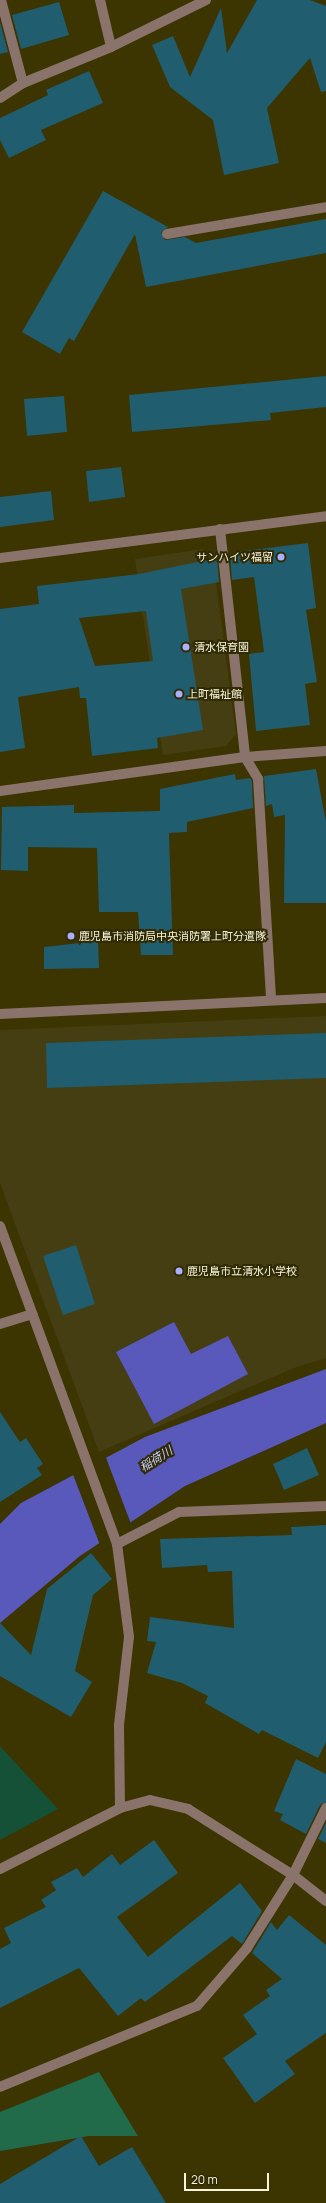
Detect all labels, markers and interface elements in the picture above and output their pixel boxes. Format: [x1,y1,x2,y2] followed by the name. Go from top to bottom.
[196,550,273,564] place label: サンハイツ福留
[276,552,286,562] marker: サンハイツ福留
[194,640,249,654] place label: 清水保育園
[181,642,191,652] marker: 清水保育園
[187,687,242,701] place label: 上町福祉館
[174,689,184,699] marker: 上町福祉館
[79,929,266,943] place label: 鹿児島市消防局中央消防署上町分遣隊
[66,931,76,941] marker: 鹿児島市消防局中央消防署上町分遣隊
[187,1264,297,1278] place label: 鹿児島市立清水小学校
[174,1266,184,1276] marker: 鹿児島市立清水小学校
[137,1443,175,1475] water label: 稲荷川
[186,2165,271,2191] scale bar
[191,2171,218,2188] text: 20 m

